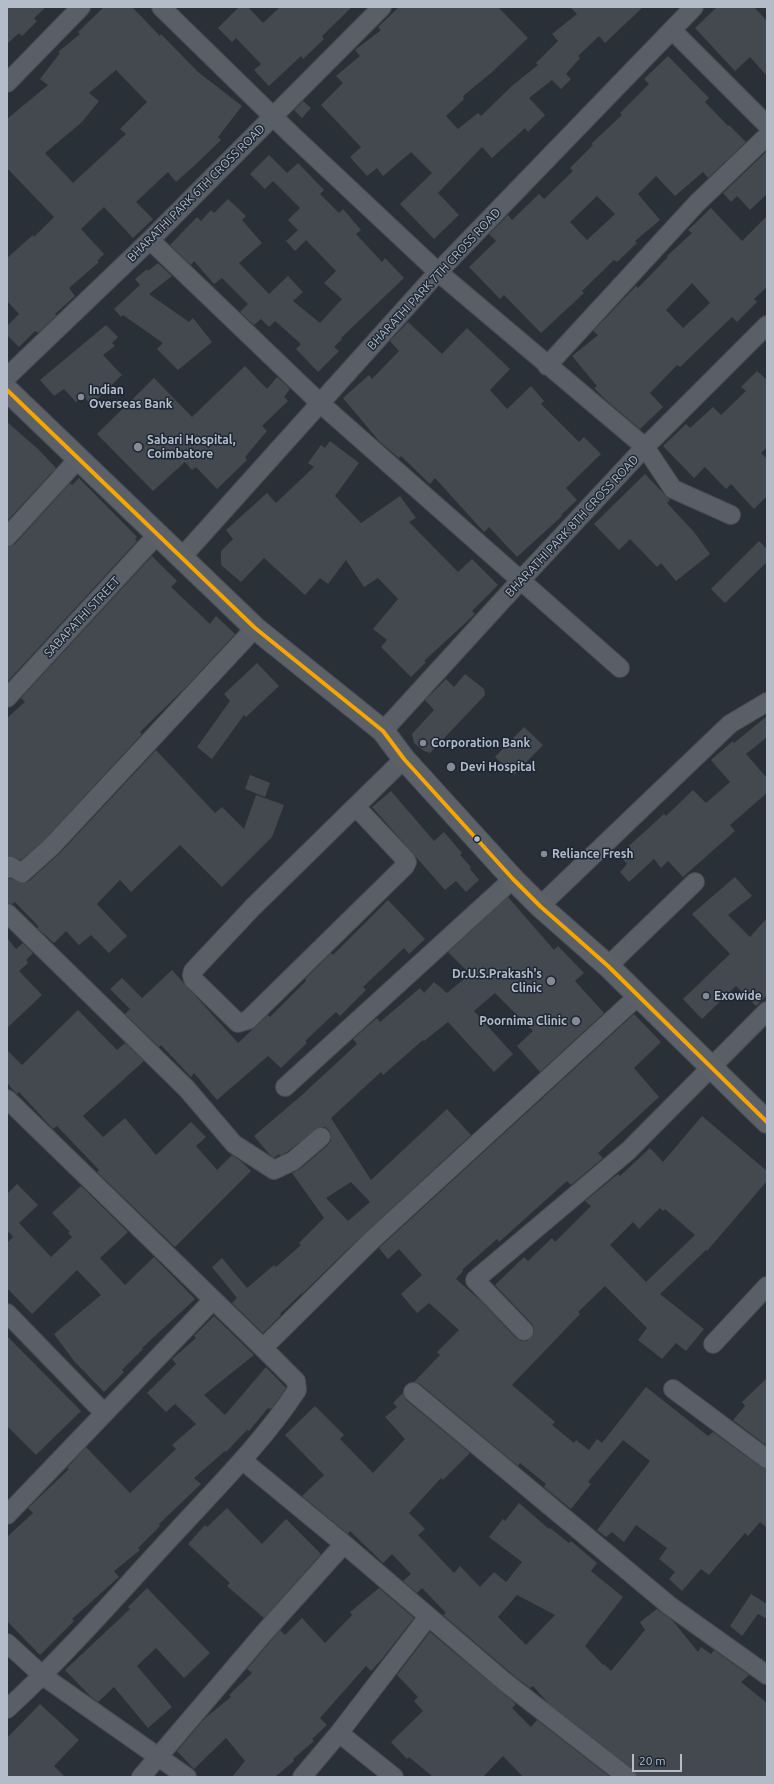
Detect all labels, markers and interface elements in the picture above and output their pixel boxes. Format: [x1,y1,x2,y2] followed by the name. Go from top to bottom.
[124,121,268,265] street label: BHARATHI PARK 6TH CROSS ROAD
[364,205,504,353] street label: BHARATHI PARK 7TH CROSS ROAD
[89,383,172,411] place label: Indian Overseas Bank
[76,392,86,402] marker: Indian Overseas Bank
[147,433,236,461] place label: Sabari Hospital, Coimbatore
[132,441,144,453] marker: Sabari Hospital, Coimbatore
[502,452,642,600] street label: BHARATHI PARK 8TH CROSS ROAD
[41,574,123,660] street label: SABAPATHI STREET
[431,736,530,750] place label: Corporation Bank
[418,738,428,748] marker: Corporation Bank
[460,760,536,774] place label: Devi Hospital
[445,761,457,773] marker: Devi Hospital
[472,834,482,844] unlabelled marker
[552,847,633,861] place label: Reliance Fresh
[539,849,549,859] marker: Reliance Fresh
[452,967,542,995] place label: Dr.U.S.Prakash's Clinic
[545,975,557,987] marker: Dr.U.S.Prakash's Clinic
[714,989,762,1003] place label: Exowide
[701,991,711,1001] marker: Exowide
[479,1014,567,1028] place label: Poornima Clinic
[570,1015,582,1027] marker: Poornima Clinic
[634,1746,684,1772] scale bar
[639,1754,666,1767] text: 20 m

